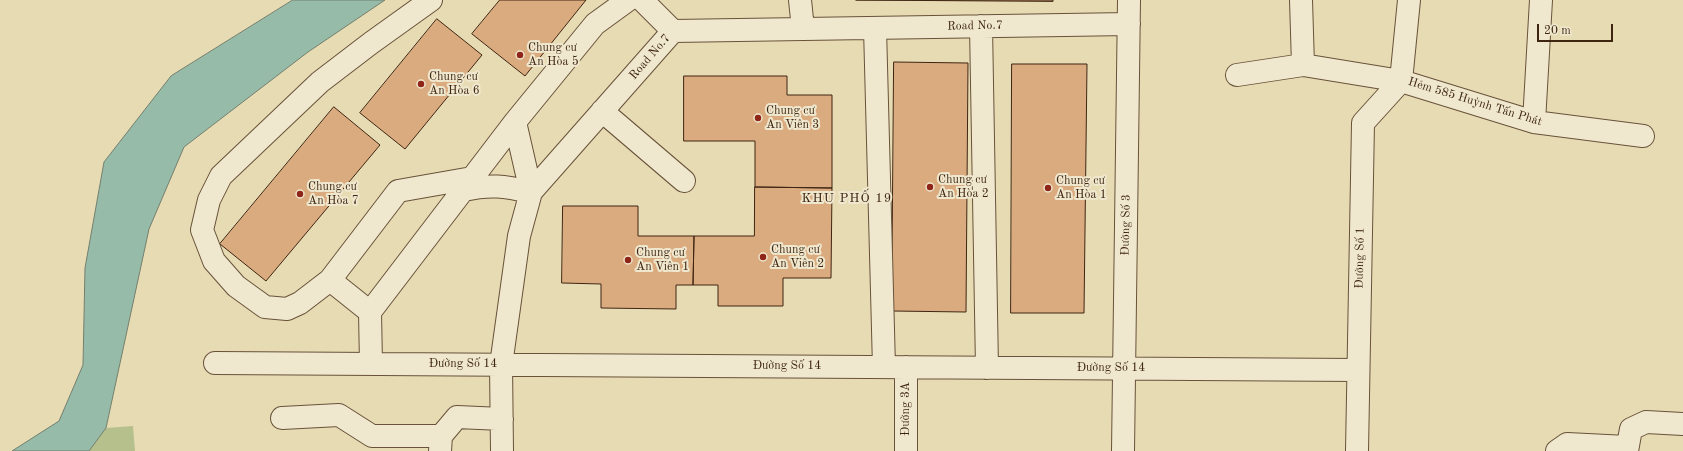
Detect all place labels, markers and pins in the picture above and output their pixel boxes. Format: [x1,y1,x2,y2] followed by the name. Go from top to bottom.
[528,41,579,69] place label: Chung cư An Hòa 5
[515,50,525,60] marker: Chung cư An Hòa 5
[429,70,480,98] place label: Chung cư An Hòa 6
[416,79,426,89] marker: Chung cư An Hòa 6
[766,104,819,132] place label: Chung cư An Viên 3
[753,113,763,123] marker: Chung cư An Viên 3
[938,173,989,201] place label: Chung cư An Hòa 2
[1056,174,1107,202] place label: Chung cư An Hòa 1
[308,180,359,208] place label: Chung cư An Hòa 7
[925,182,935,192] marker: Chung cư An Hòa 2
[1043,183,1053,193] marker: Chung cư An Hòa 1
[295,189,305,199] marker: Chung cư An Hòa 7
[771,243,824,271] place label: Chung cư An Viên 2
[636,246,689,274] place label: Chung cư An Viên 1
[758,252,768,262] marker: Chung cư An Viên 2
[623,255,633,265] marker: Chung cư An Viên 1

